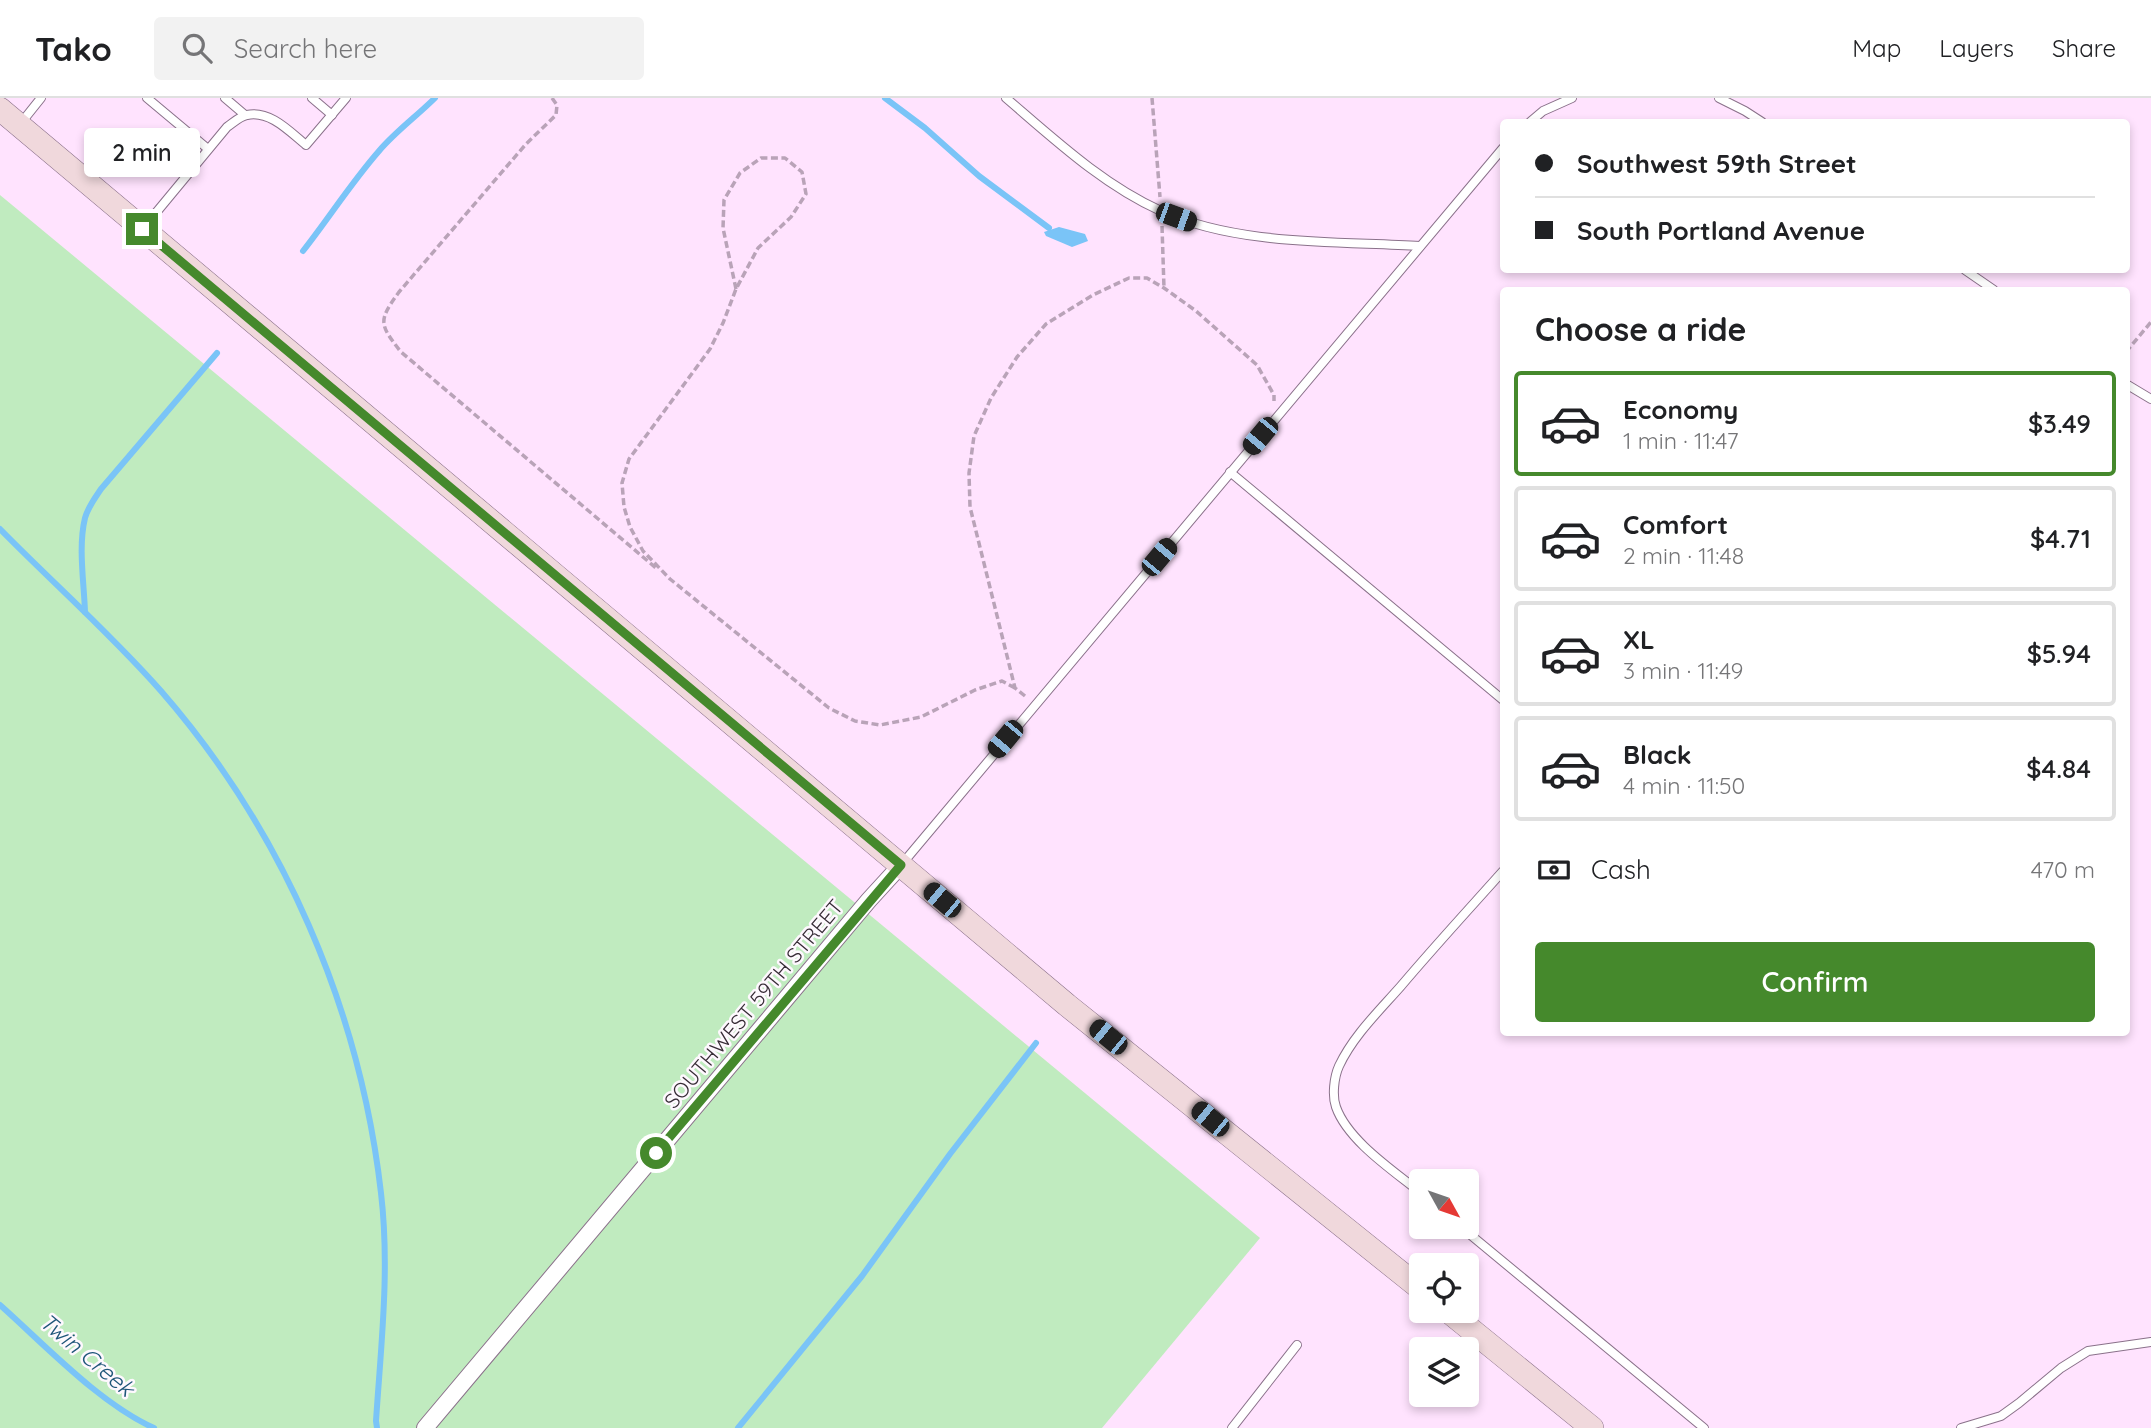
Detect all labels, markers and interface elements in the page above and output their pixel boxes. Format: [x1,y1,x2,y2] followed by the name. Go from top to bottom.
[154,17,644,80] search box
[35,28,112,69] text: Tako
[178,29,216,67] icon: search
[234,32,377,65] text: Search here
[1852,33,1901,63] text: Map
[1939,33,2014,63] text: Layers
[2052,33,2116,63] text: Share
[84,128,200,176] callout: 2 min
[112,138,172,167] text: 2 min
[1577,147,1857,180] text: Southwest 59th Street
[1153,200,1200,234] car
[126,213,158,245] route end
[1577,214,1865,247] text: South Portland Avenue
[1535,309,1747,349] text: Choose a ride
[1539,392,1602,455] icon: car
[1623,393,1738,426] text: Economy
[2028,407,2091,440] text: $3.49
[1239,413,1282,459] car
[1623,426,1739,455] text: 1 min · 11:47
[1539,507,1602,570] icon: car
[1623,508,1728,541] text: Comfort
[2030,522,2091,555] text: $4.71
[1138,534,1181,580] car
[1623,541,1744,570] text: 2 min · 11:48
[1539,622,1602,685] icon: car
[1623,623,1655,656] text: XL
[2027,637,2091,670] text: $5.94
[1623,656,1743,685] text: 3 min · 11:49
[984,716,1027,762] car
[1539,737,1602,800] icon: car
[1623,738,1692,771] text: Black
[2026,752,2091,785] text: $4.84
[1623,771,1745,800] text: 4 min · 11:50
[1535,851,1573,889] icon: cash
[1591,853,1651,886] text: Cash
[2031,855,2095,884] text: 470 m
[920,878,965,922] car
[658,894,848,1113] street label: SOUTHWEST 59TH STREET
[1535,942,2095,1022] button: Confirm
[1086,1016,1131,1058] car
[1188,1098,1233,1140] car
[640,1137,672,1169] route start
[1409,1169,1479,1239] north arrow
[1409,1169,1479,1407] map controls
[1409,1253,1479,1323] button: locate
[34,1307,142,1404] water label: Twin Creek
[1409,1337,1479,1407] button: layers

